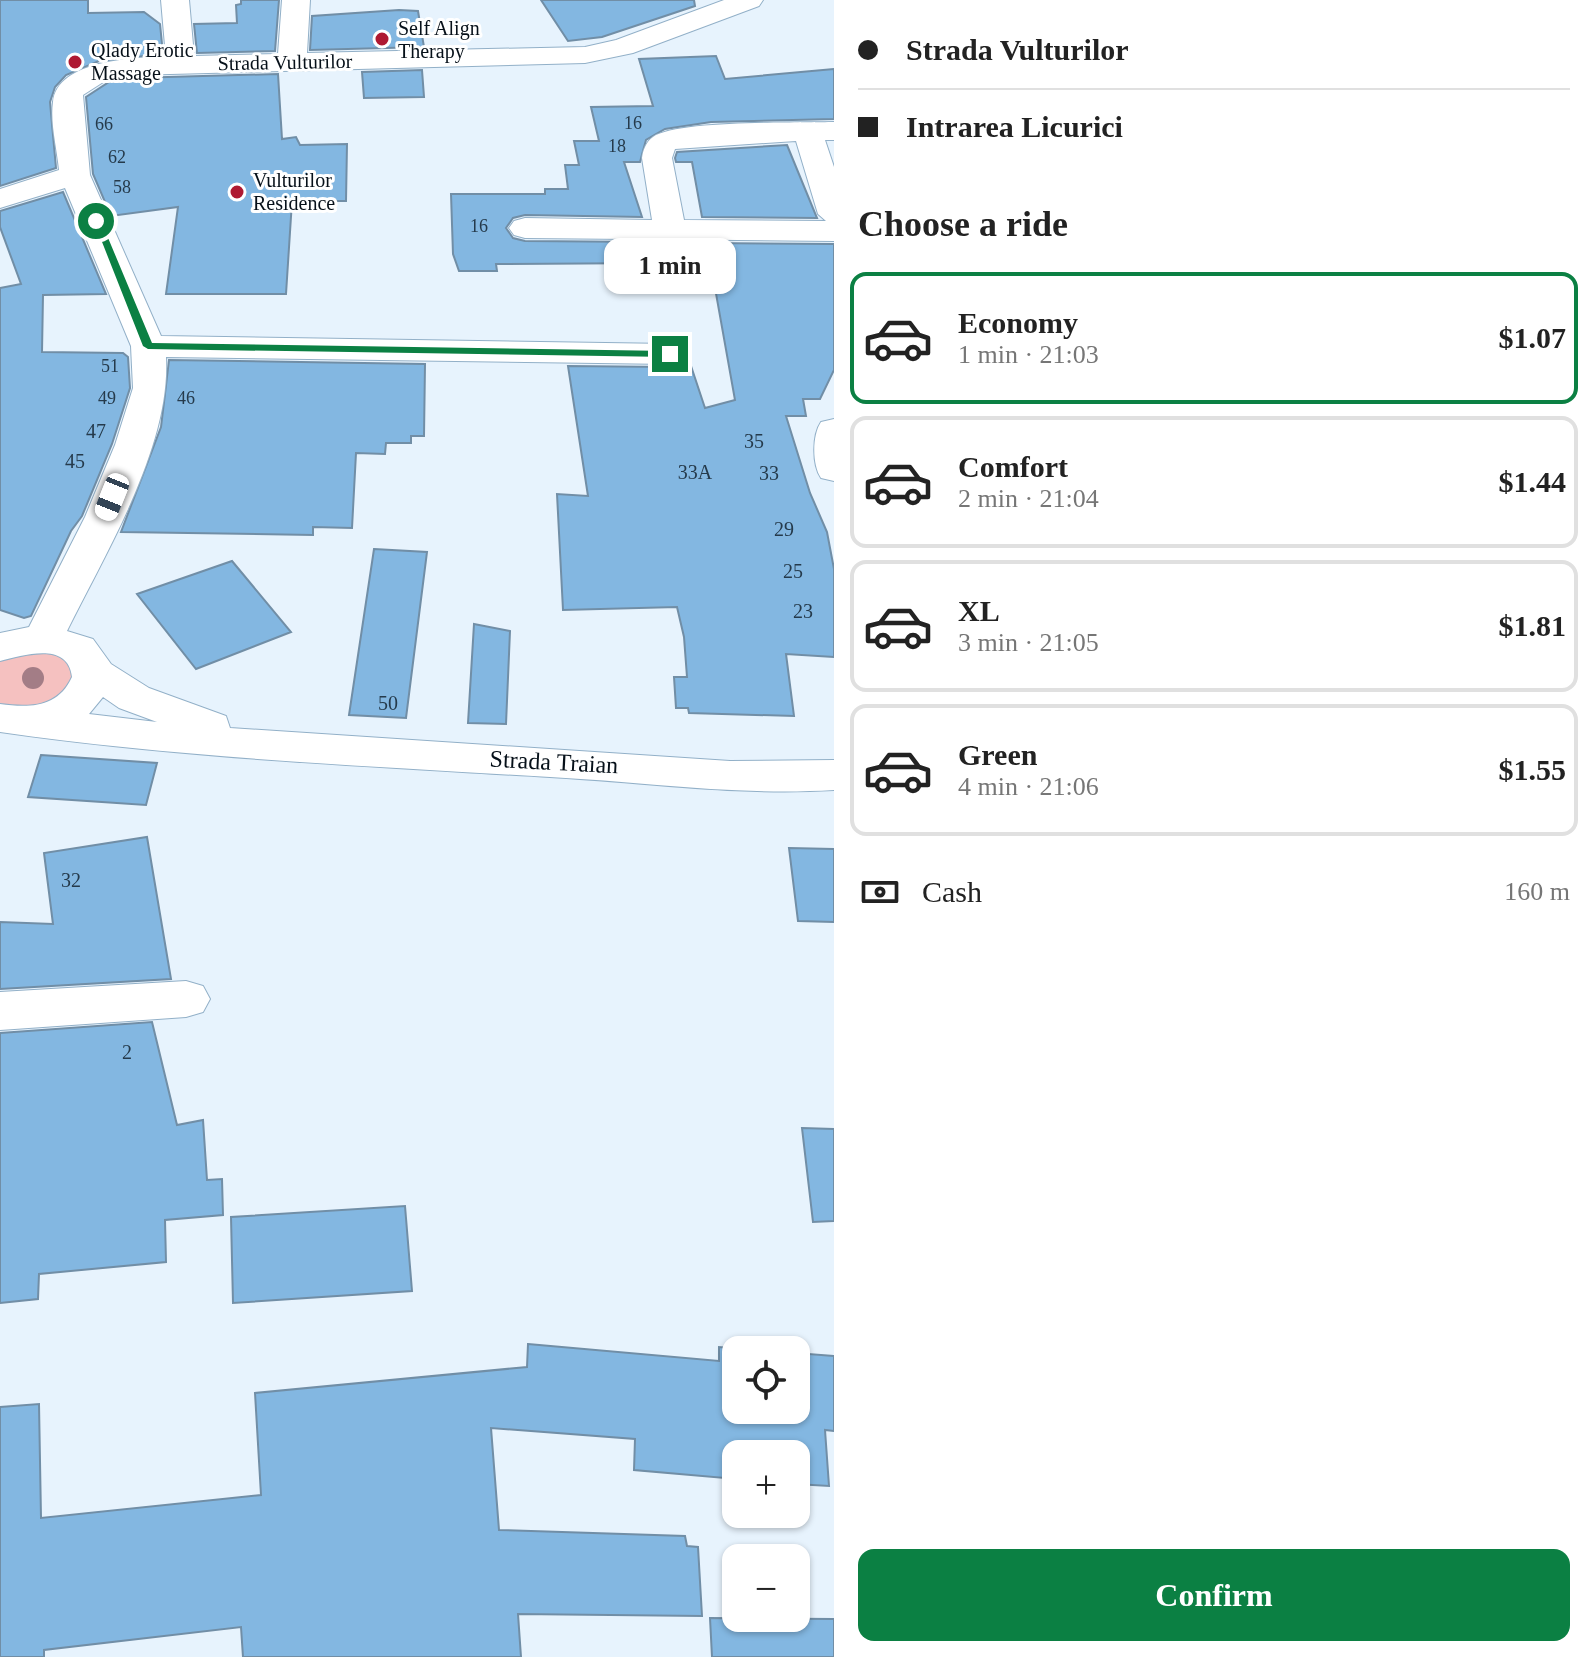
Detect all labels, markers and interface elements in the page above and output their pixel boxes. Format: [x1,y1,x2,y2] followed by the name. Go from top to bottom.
[398,17,480,63] place label: Self Align Therapy
[373,30,391,48] marker: Self Align Therapy
[906,33,1129,66] text: Strada Vulturilor
[91,39,194,85] place label: Qlady Erotic Massage
[218,50,353,74] street label: Strada Vulturilor
[66,53,84,71] marker: Qlady Erotic Massage
[906,110,1123,143] text: Intrarea Licurici
[624,113,642,133] house number: 16
[95,114,113,134] house number: 66
[608,136,626,156] house number: 18
[108,147,126,167] house number: 62
[253,169,335,214] place label: Vulturilor Residence
[113,177,131,197] house number: 58
[228,183,246,201] marker: Vulturilor Residence
[78,203,114,239] route start
[858,204,1068,244] text: Choose a ride
[470,216,488,236] house number: 16
[604,238,736,294] callout: 1 min
[639,251,701,280] text: 1 min
[862,302,934,374] icon: car
[958,306,1078,339] text: Economy
[1499,321,1566,354] text: $1.07
[652,336,688,372] route end
[958,340,1099,369] text: 1 min · 21:03
[101,356,119,376] house number: 51
[98,388,116,408] house number: 49
[177,388,195,408] house number: 46
[86,420,106,442] house number: 47
[744,430,764,452] house number: 35
[862,446,934,518] icon: car
[65,450,85,472] house number: 45
[958,450,1068,483] text: Comfort
[678,461,713,483] house number: 33A
[759,462,779,484] house number: 33
[1499,465,1566,498] text: $1.44
[92,470,132,524] car
[958,484,1099,513] text: 2 min · 21:04
[774,518,794,540] house number: 29
[783,560,803,582] house number: 25
[862,590,934,662] icon: car
[958,594,1000,627] text: XL
[793,600,813,622] house number: 23
[1499,609,1566,642] text: $1.81
[958,628,1099,657] text: 3 min · 21:05
[378,692,398,714] house number: 50
[862,734,934,806] icon: car
[958,738,1037,771] text: Green
[489,746,619,778] street label: Strada Traian
[1499,753,1566,786] text: $1.55
[958,772,1099,801] text: 4 min · 21:06
[61,869,81,891] house number: 32
[858,870,902,914] icon: cash
[922,875,982,908] text: Cash
[1504,877,1570,906] text: 160 m
[122,1041,132,1063] house number: 2
[722,1336,810,1632] map controls
[722,1336,810,1424] button: locate
[722,1440,810,1528] button: +
[722,1544,810,1632] button: −
[858,1549,1570,1641] button: Confirm

